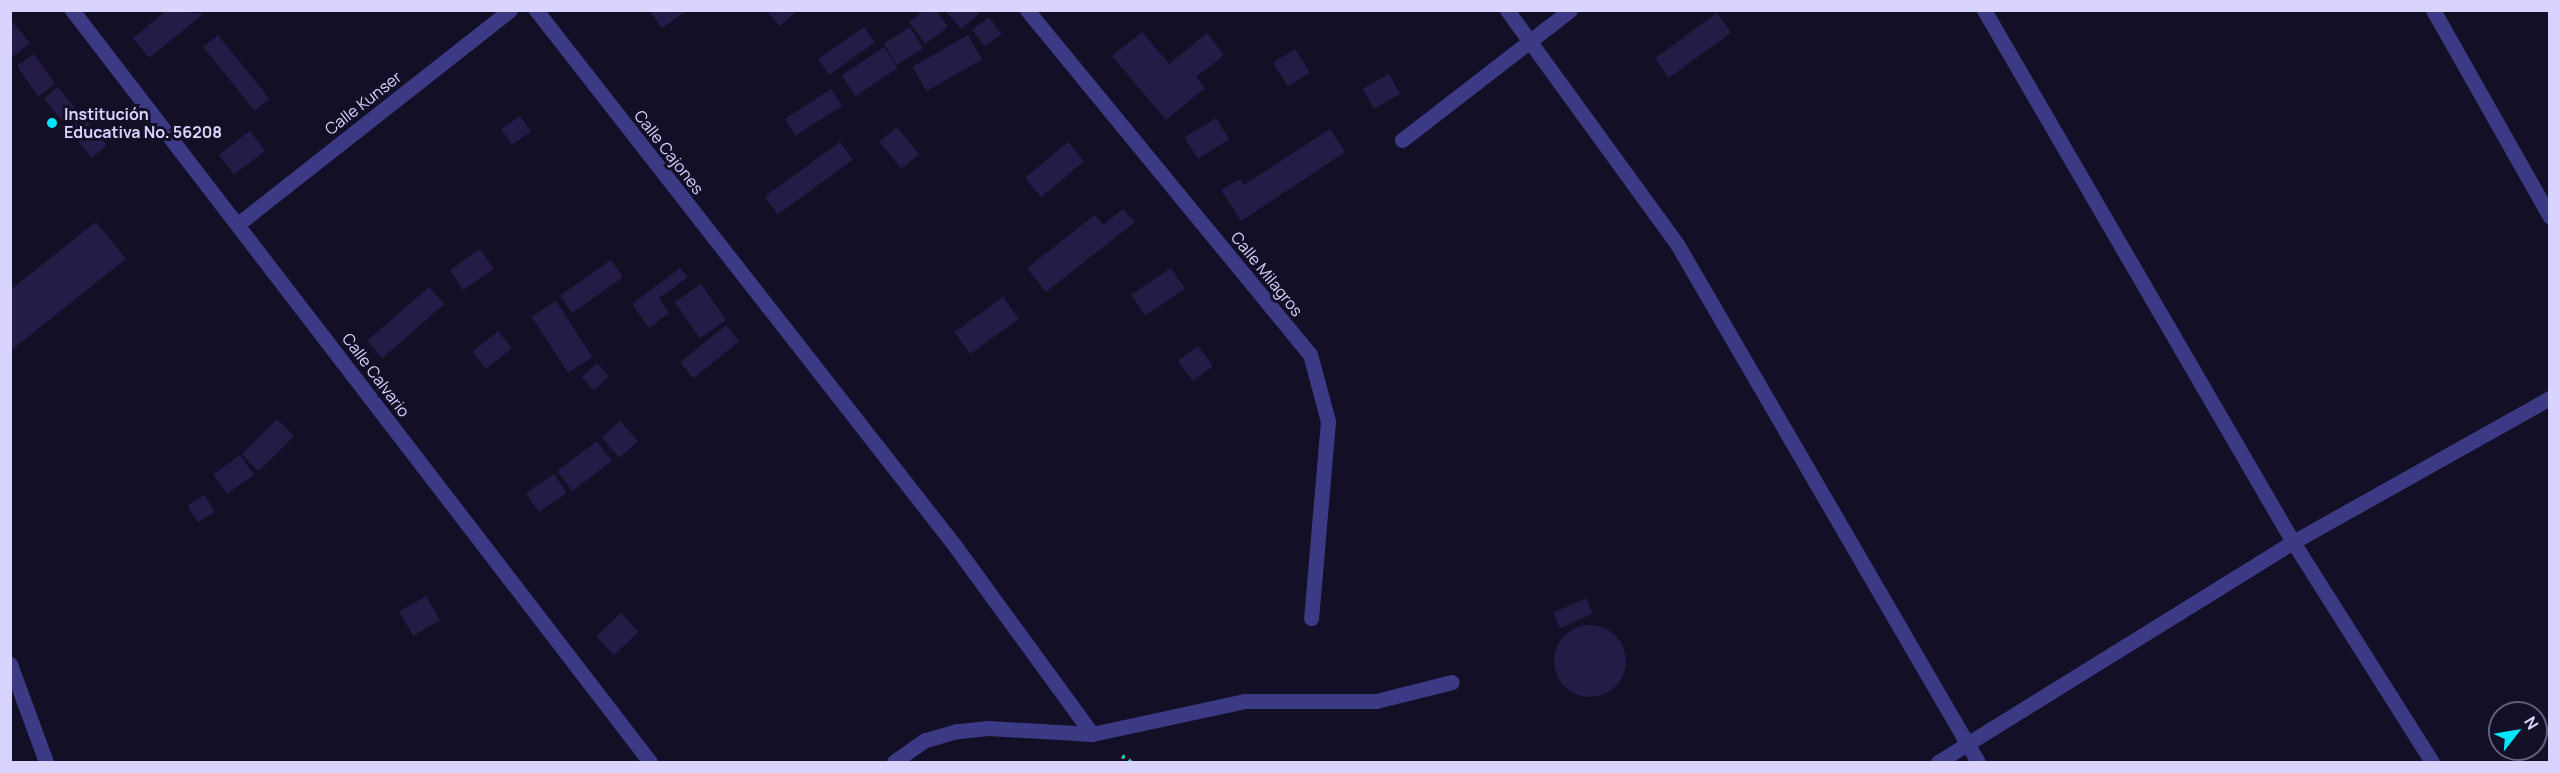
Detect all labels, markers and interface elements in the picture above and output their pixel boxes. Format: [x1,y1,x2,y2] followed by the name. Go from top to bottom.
[321,67,405,139] street label: Calle Kunser
[64,104,222,142] place label: Institución Educativa No. 56208
[630,106,708,198] street label: Calle Cajones
[45,116,59,130] marker: Institución Educativa No. 56208
[1227,228,1307,320] street label: Calle Milagros
[338,329,414,421] street label: Calle Calvario
[2488,701,2548,761] north arrow
[2519,712,2544,733] text: N

